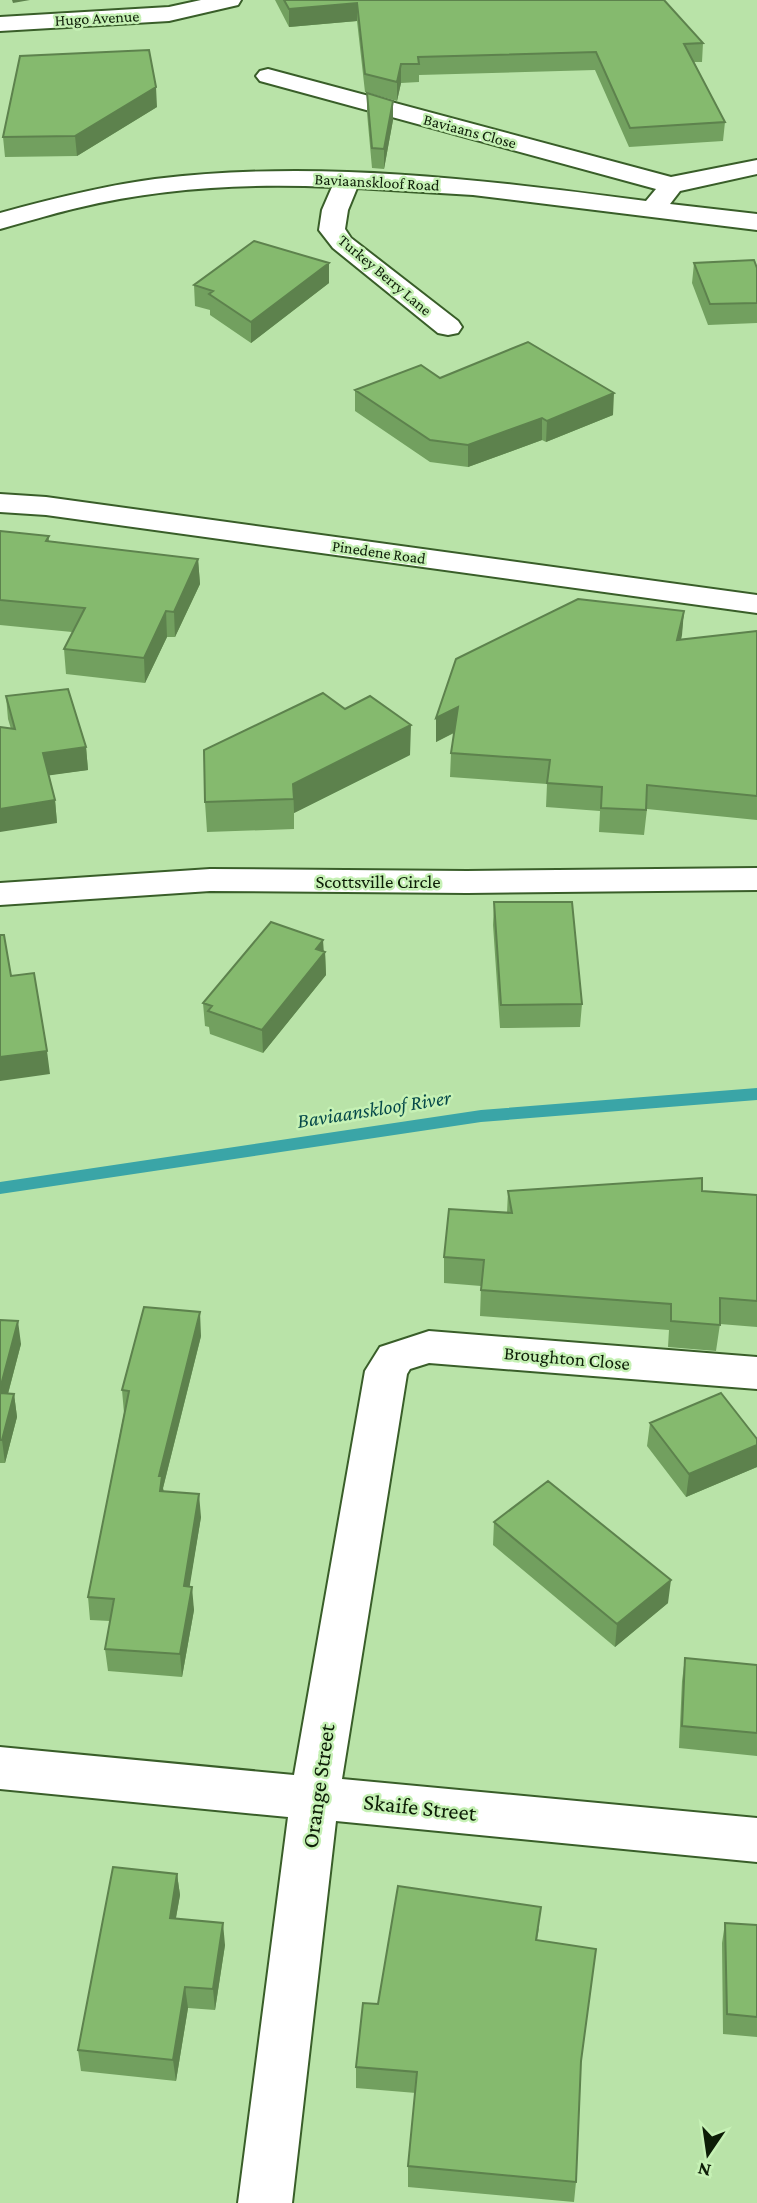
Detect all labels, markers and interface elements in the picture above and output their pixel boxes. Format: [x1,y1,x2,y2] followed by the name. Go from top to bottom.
[54,7,140,30] street label: Hugo Avenue
[422,110,518,152] street label: Baviaans Close
[314,170,441,194] street label: Baviaanskloof Road
[334,231,435,320] street label: Turkey Berry Lane
[331,537,427,567] street label: Pinedene Road
[315,871,441,892] street label: Scottsville Circle
[295,1085,453,1133] water label: Baviaanskloof River
[503,1342,631,1374] street label: Broughton Close
[296,1722,340,1850] street label: Orange Street
[362,1788,478,1826] street label: Skaife Street
[673,2119,743,2189] north arrow
[696,2158,713,2182] text: N

